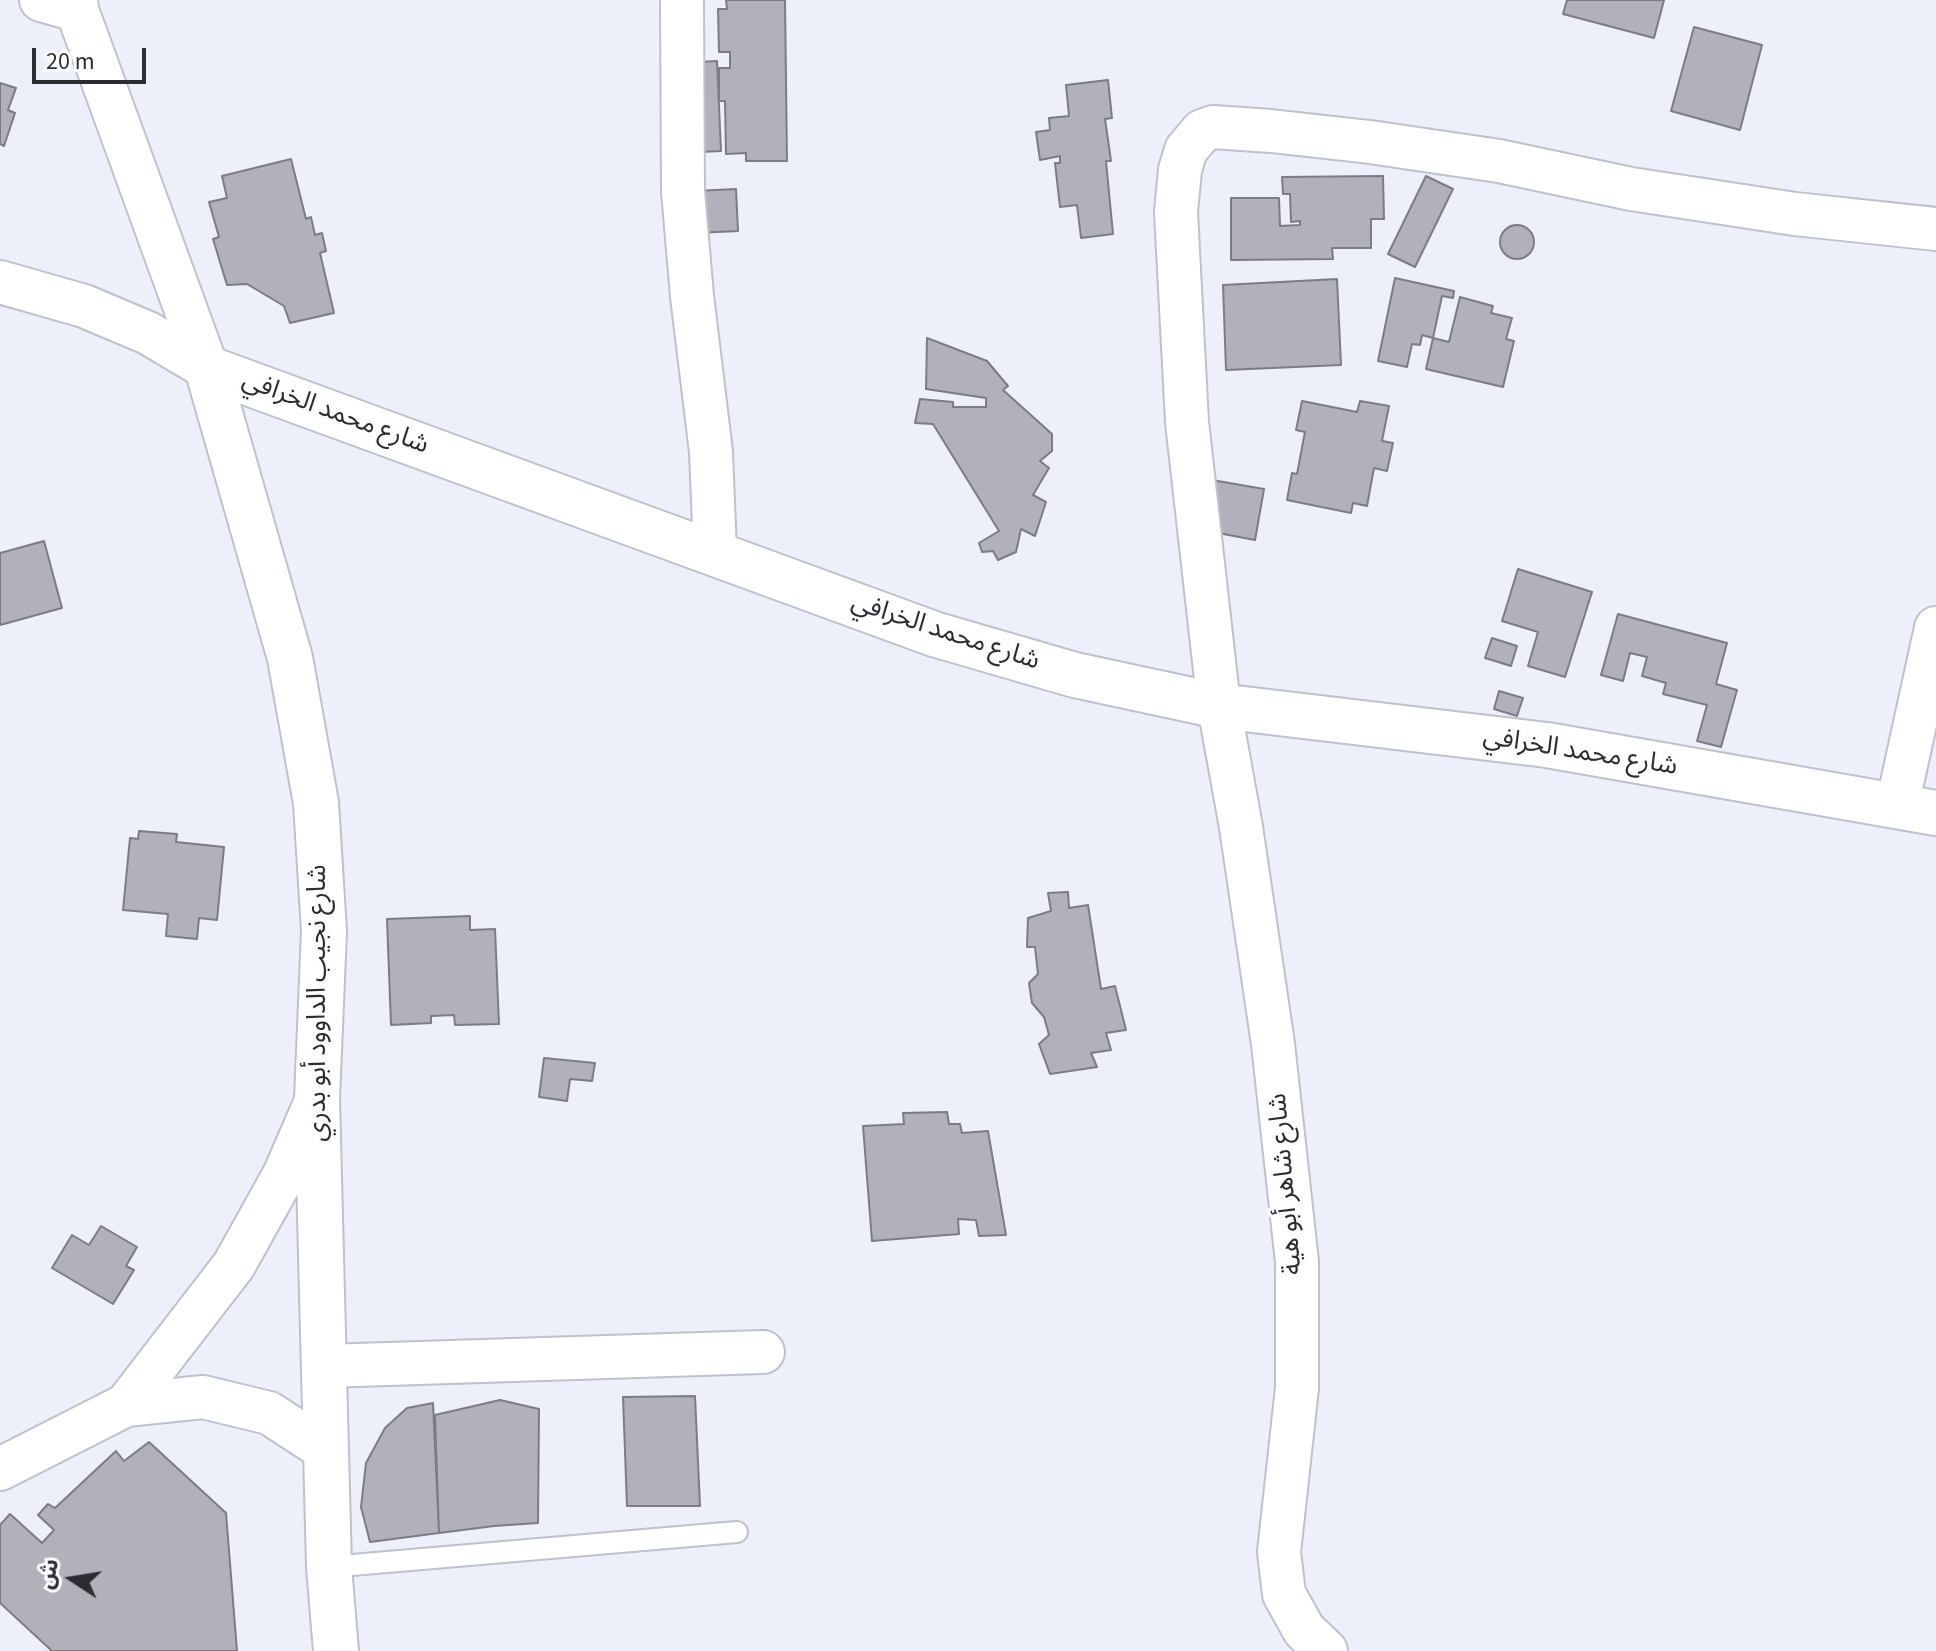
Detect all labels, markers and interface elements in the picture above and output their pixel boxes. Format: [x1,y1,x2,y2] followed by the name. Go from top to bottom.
[36,32,150,82] scale bar
[46,44,95,79] text: 20 m
[237,366,433,462] street label: شارع محمد الخرافي
[847,588,1043,678] street label: شارع محمد الخرافي
[1481,722,1679,784] street label: شارع محمد الخرافي
[303,864,335,1142] street label: شارع نجيب الداوود أبو بدري
[1264,1092,1310,1276] street label: شارع شاهر أبو هية
[32,1539,112,1619] north arrow
[30,1556,67,1592] text: ش

